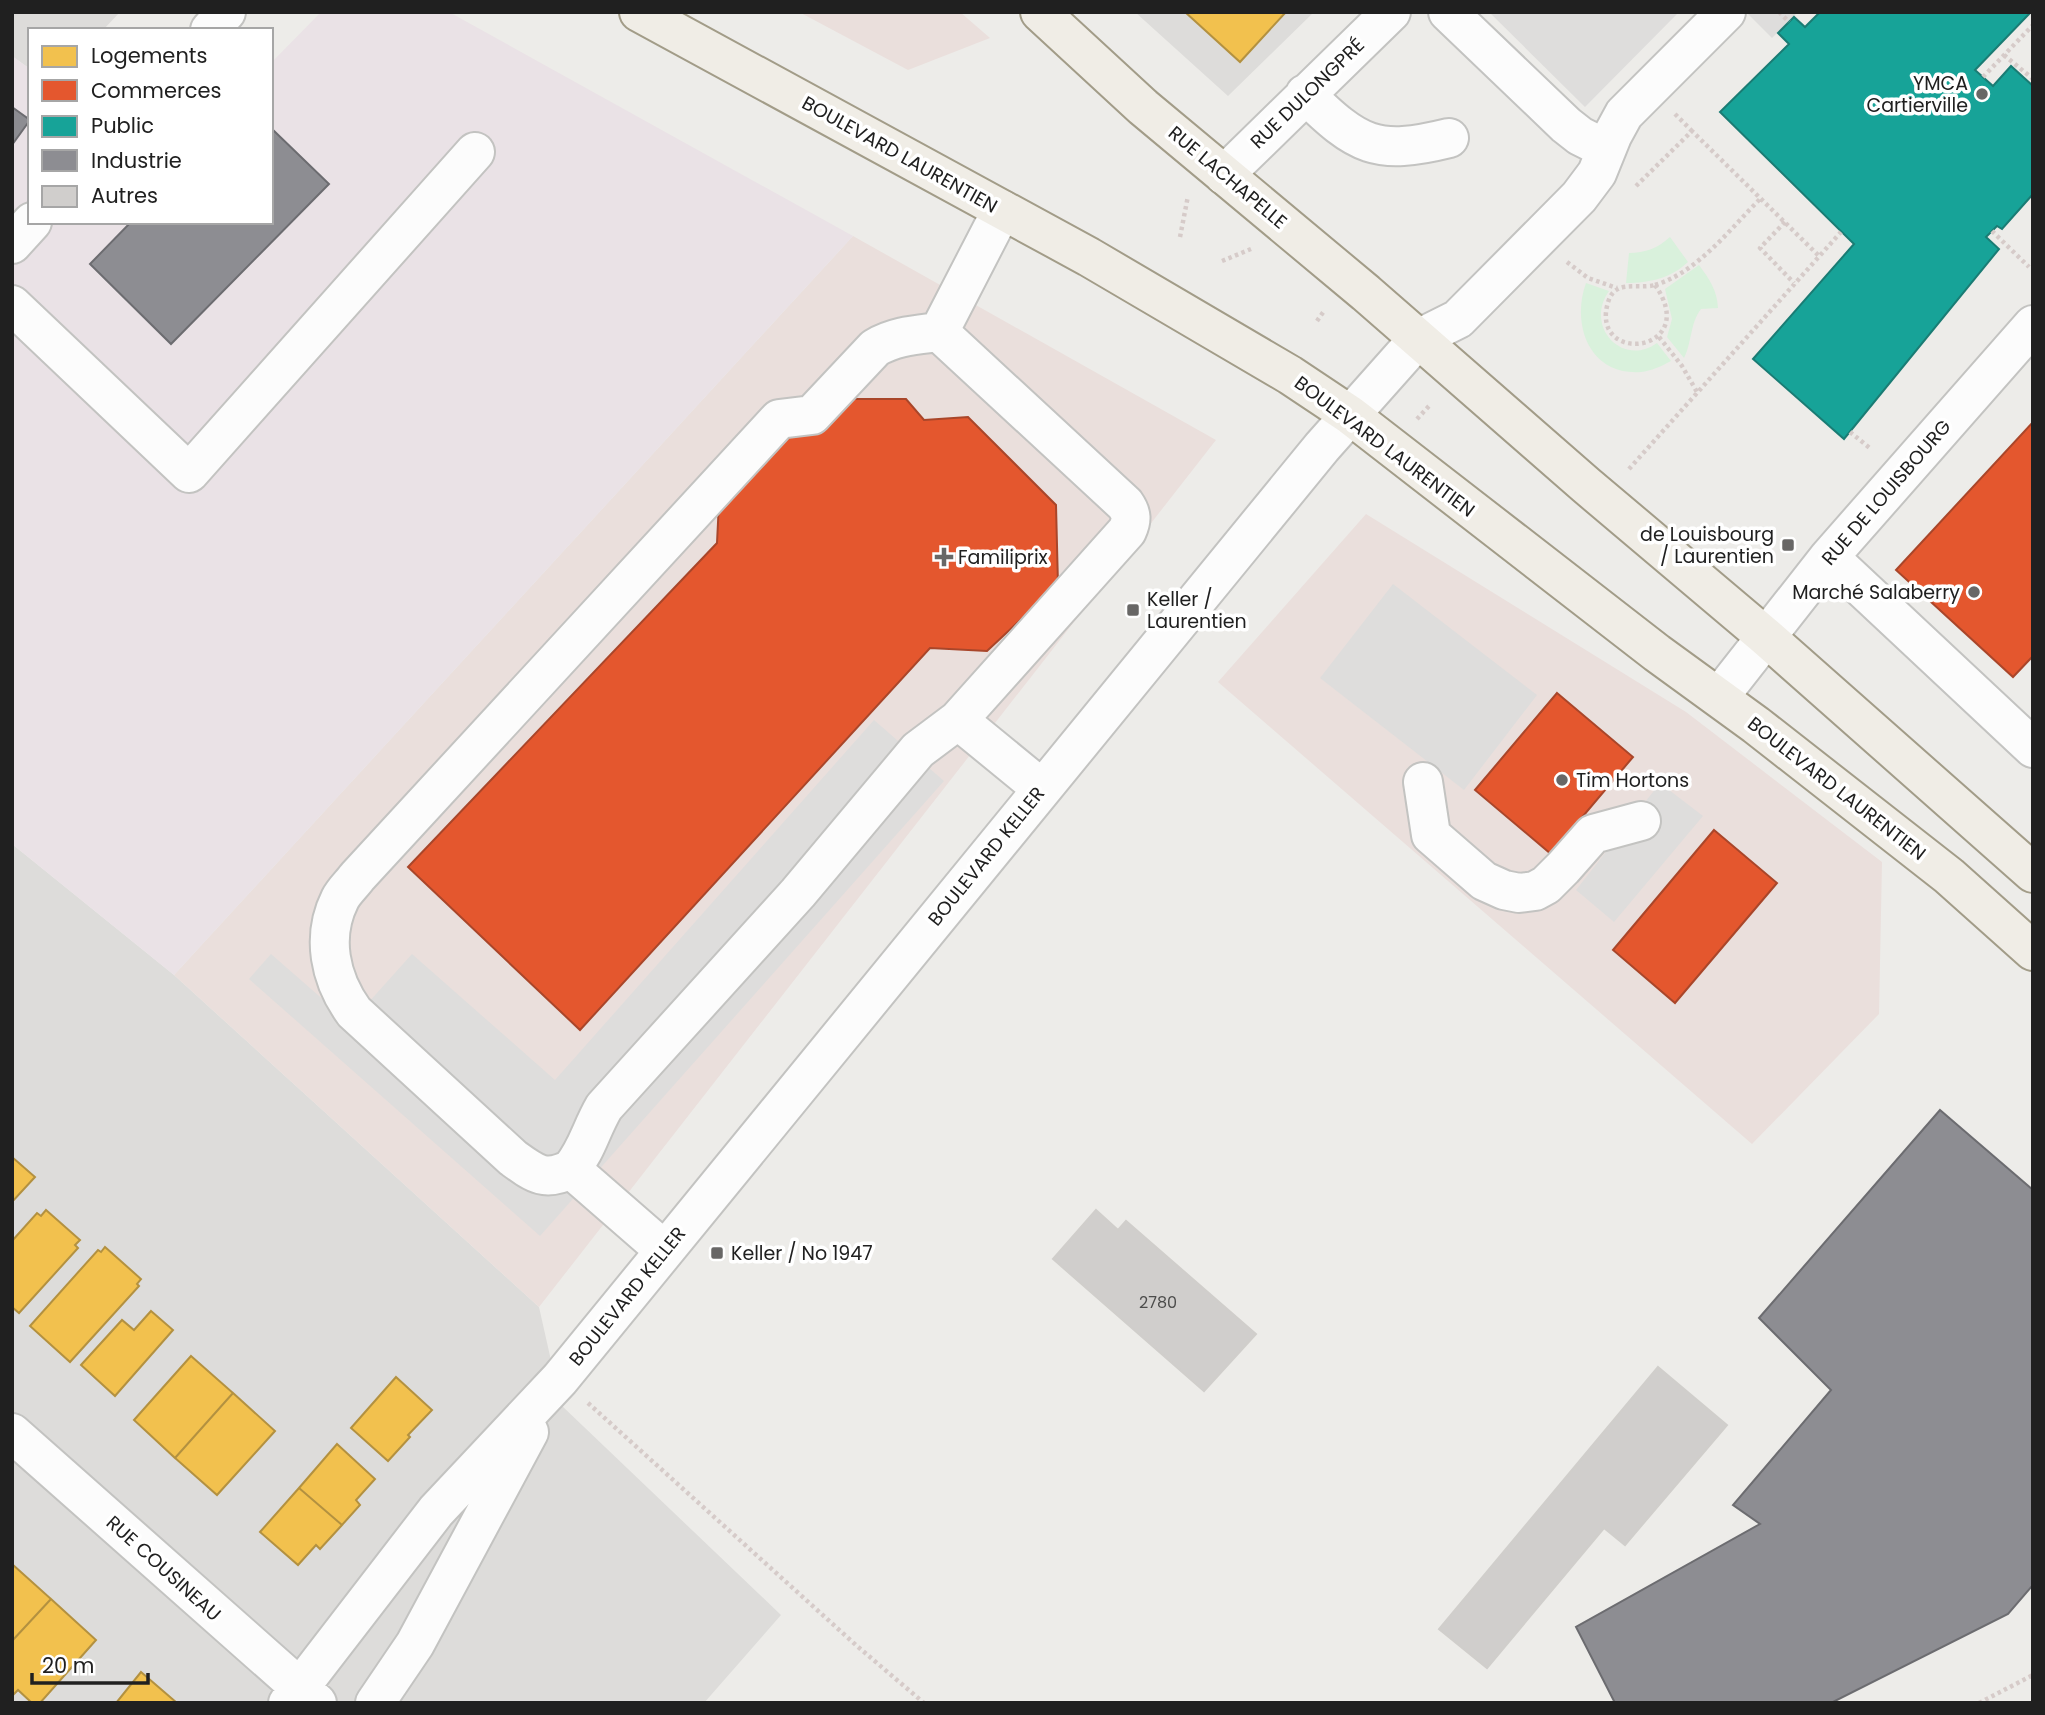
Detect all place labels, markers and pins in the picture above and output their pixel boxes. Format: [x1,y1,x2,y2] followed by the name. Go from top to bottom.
[1866,70,1968,119] place label: YMCA Cartierville
[1974,86,1990,102] marker: YMCA Cartierville
[1640,521,1774,570] place label: de Louisbourg / Laurentien
[1780,537,1796,553] marker: de Louisbourg / Laurentien
[958,544,1048,571] place label: Familiprix
[936,549,952,565] marker: Familiprix
[1792,579,1960,606] place label: Marché Salaberry
[1966,584,1982,600] marker: Marché Salaberry
[1147,586,1247,635] place label: Keller / Laurentien
[1125,602,1141,618] marker: Keller / Laurentien
[1576,767,1689,794] place label: Tim Hortons
[1554,772,1570,788] marker: Tim Hortons
[731,1240,873,1267] place label: Keller / No 1947
[709,1245,725,1261] marker: Keller / No 1947

